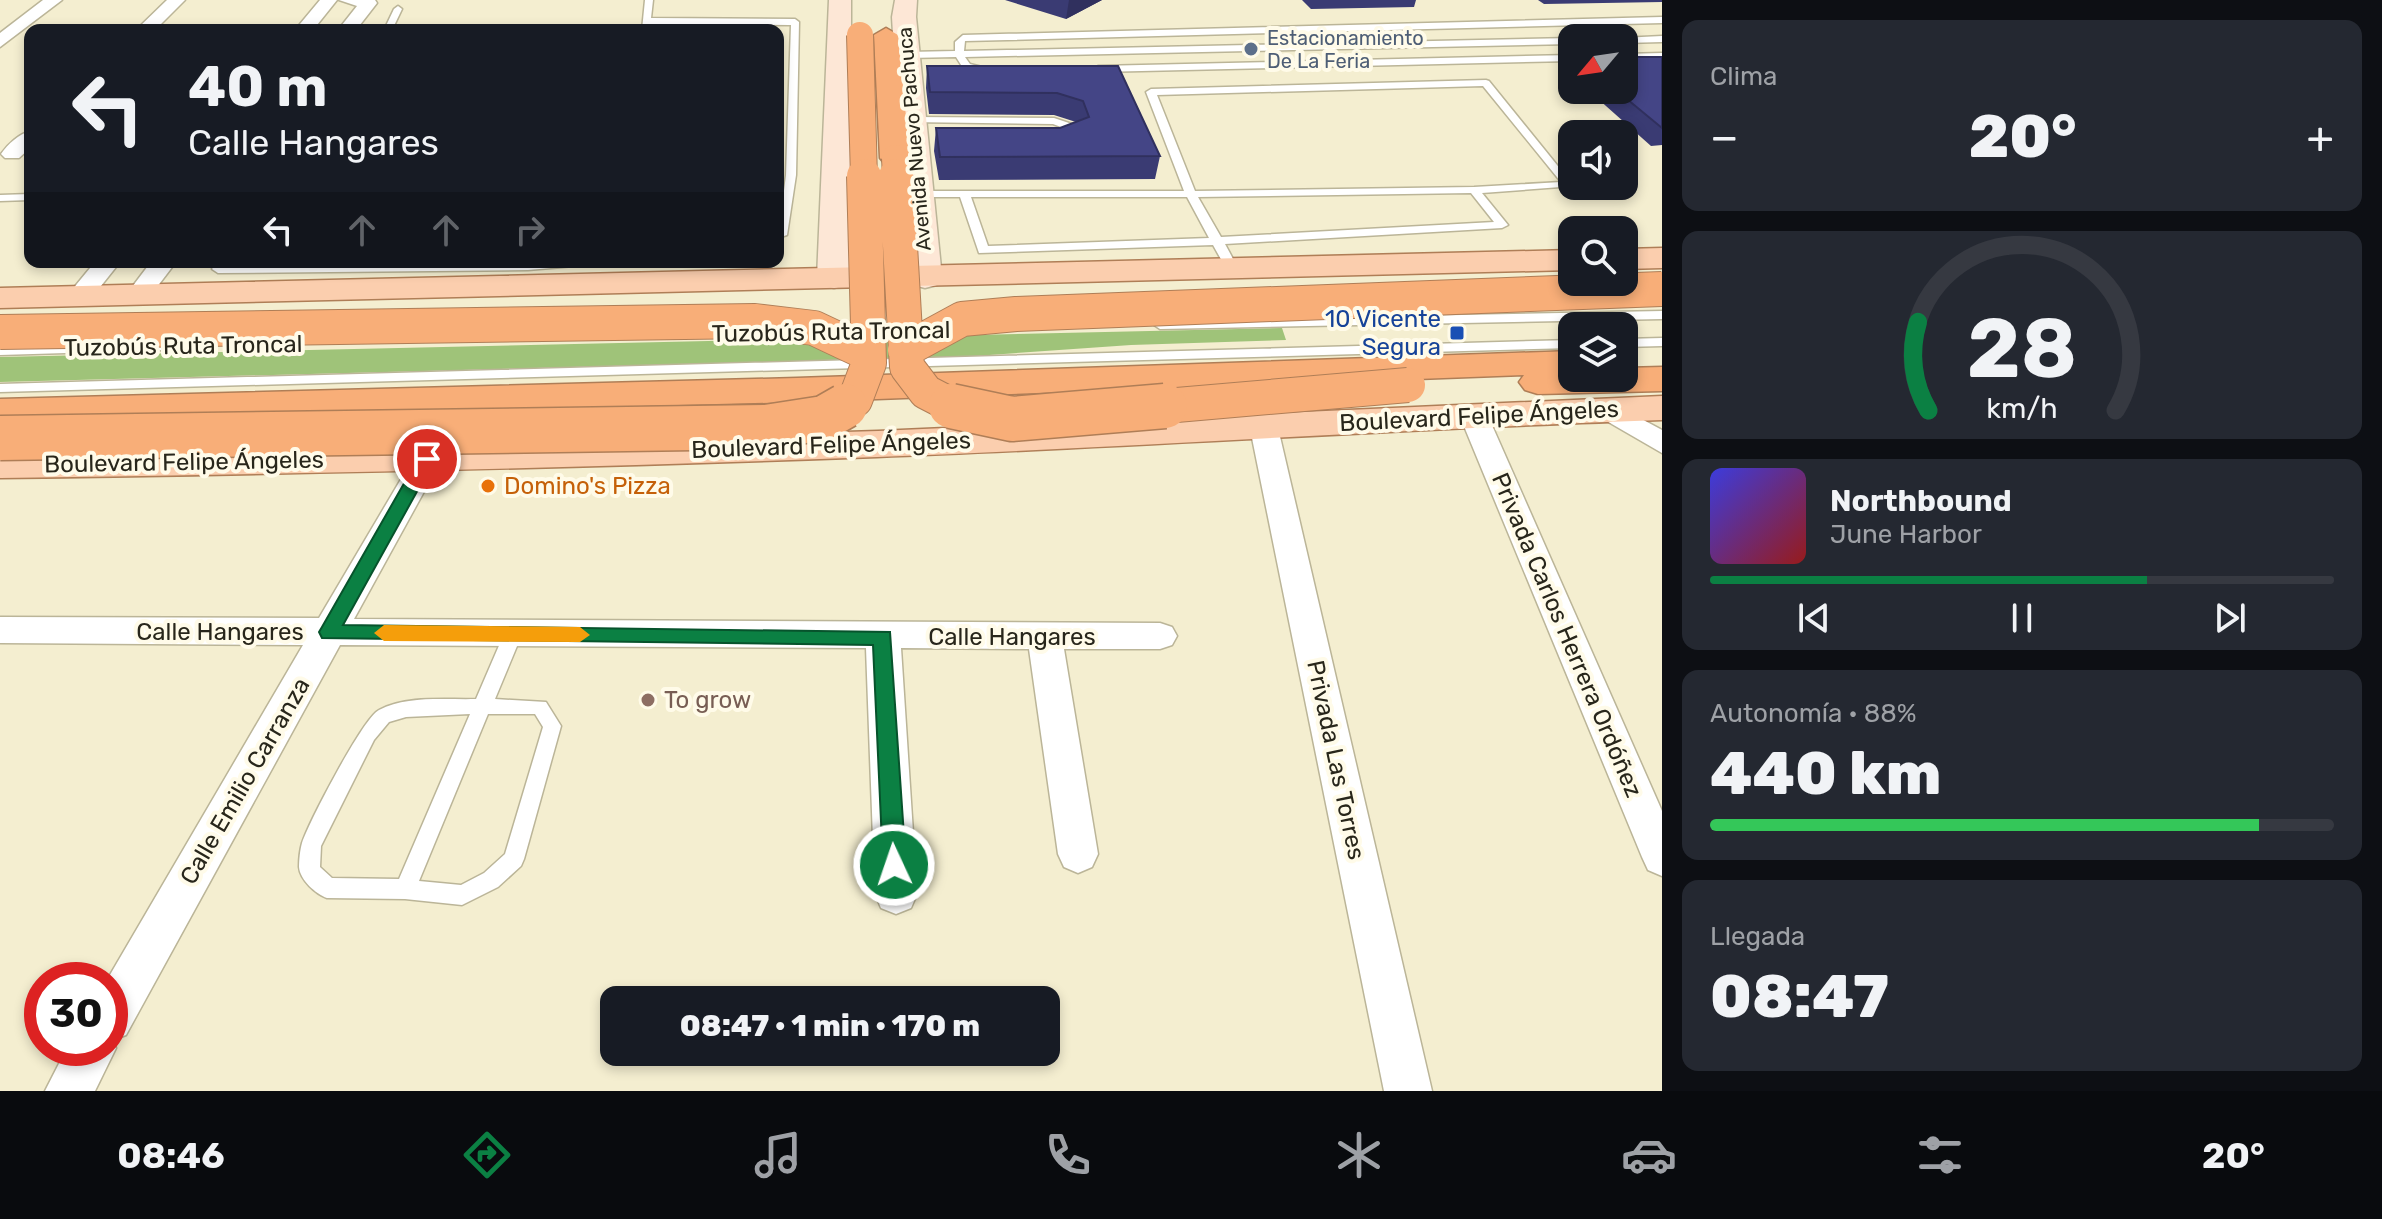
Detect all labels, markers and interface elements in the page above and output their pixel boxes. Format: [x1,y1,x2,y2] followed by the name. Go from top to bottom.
[1558,24,1638,104] north arrow
[1558,24,1638,392] map controls
[892,26,936,252] street label: Avenida Nuevo Pachuca
[1267,26,1424,73] place label: Estacionamiento De La Feria
[1242,40,1260,58] marker: Estacionamiento De La Feria
[188,54,328,120] text: 40 m
[56,56,160,160] icon: left
[1710,61,1777,92] text: Clima
[1969,101,2076,172] text: 20°
[1710,111,1739,163] text: −
[2307,111,2334,163] text: +
[1558,120,1638,200] button: sound
[188,121,439,164] text: Calle Hangares
[256,208,300,252] icon: left
[340,208,384,252] icon: ahead
[424,208,468,252] icon: ahead
[508,208,552,252] icon: right
[1558,216,1638,296] button: search
[1967,298,2077,397] text: 28
[1325,305,1441,361] place label: 10 Vicente Segura
[1558,312,1638,392] button: layers
[711,316,951,348] street label: Tuzobús Ruta Troncal
[1448,324,1466,342] marker: 10 Vicente Segura
[63,330,303,362] street label: Tuzobús Ruta Troncal
[1986,391,2058,425] text: km/h
[1339,395,1619,437] street label: Boulevard Felipe Ángeles
[393,425,461,493] pin
[691,426,971,464] street label: Boulevard Felipe Ángeles
[405,437,449,481] icon: arrive
[44,446,324,478] street label: Boulevard Felipe Ángeles
[1486,469,1648,801] street label: Privada Carlos Herrera Ordóñez
[504,472,671,500] place label: Domino's Pizza
[479,477,497,495] marker: Domino's Pizza
[1830,483,2012,519] text: Northbound
[1830,519,1982,550] text: June Harbor
[1792,596,1836,640] icon: previous
[2000,596,2044,640] icon: pause
[2208,596,2252,640] icon: next
[136,618,304,646] street label: Calle Hangares
[928,623,1096,651] street label: Calle Hangares
[1301,658,1371,862] street label: Privada Las Torres
[174,673,316,889] street label: Calle Emilio Carranza
[664,686,751,714] place label: To grow
[639,691,657,709] marker: To grow
[1710,698,1917,729] text: Autonomía · 88%
[1710,738,1941,809] text: 440 km
[852,823,936,907] position arrow
[1710,921,1805,952] text: Llegada
[1710,961,1889,1032] text: 08:47
[24,962,128,1066] speed limit sign: 30
[680,1008,980,1044] text: 08:47 · 1 min · 170 m
[459,1127,515,1183] icon: directions
[750,1127,806,1183] icon: music
[1040,1127,1096,1183] icon: phone
[1331,1127,1387,1183] icon: climate
[1621,1127,1677,1183] icon: car
[1912,1127,1968,1183] icon: filters
[117,1134,225,1177] text: 08:46
[2202,1134,2265,1177] text: 20°

